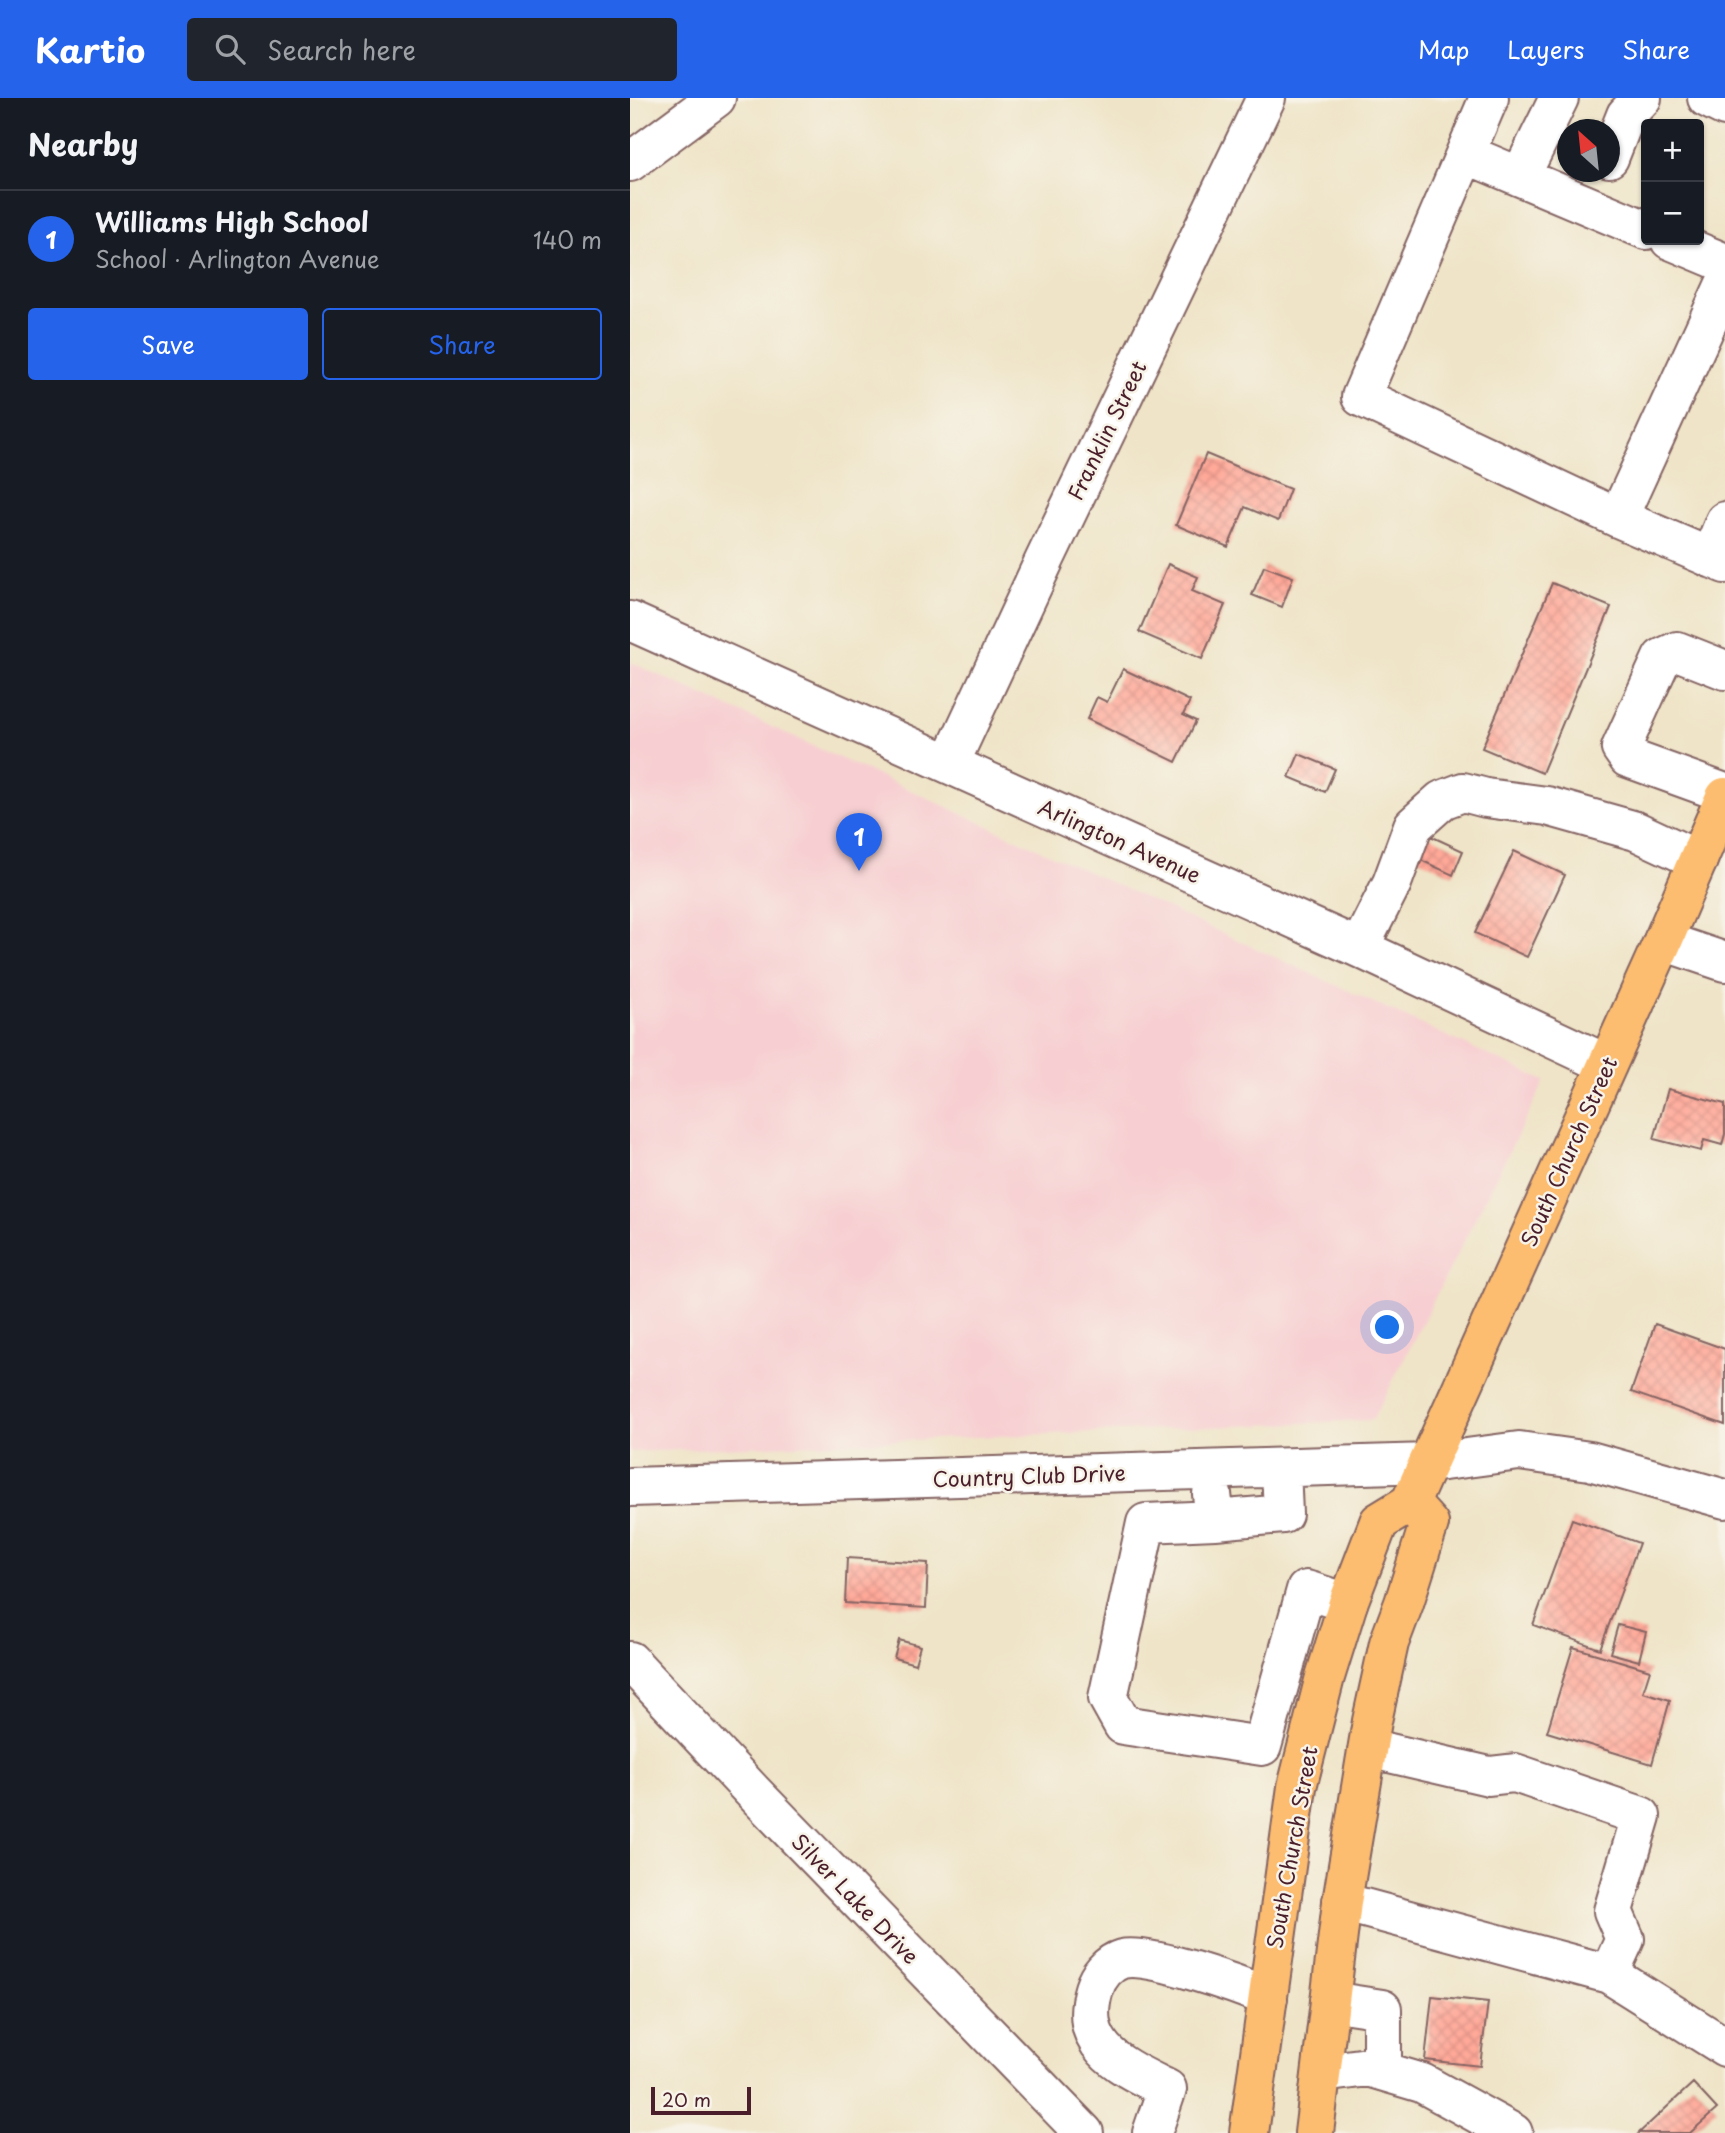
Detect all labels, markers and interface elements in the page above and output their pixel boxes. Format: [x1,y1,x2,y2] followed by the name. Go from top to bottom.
[187,18,677,81] search box
[35,24,145,74] text: Kartio
[211,30,249,68] icon: search
[267,30,416,69] text: Search here
[1418,31,1469,67] text: Map
[1507,31,1584,67] text: Layers
[1622,31,1690,67] text: Share
[1557,119,1620,182] north arrow
[1641,119,1704,245] map controls
[1641,119,1704,182] button: +
[28,121,138,166] text: Nearby
[1641,182,1704,245] button: −
[95,202,369,241] text: Williams High School
[46,222,57,257] text: 1
[533,222,602,257] text: 140 m
[95,241,380,276] text: School · Arlington Avenue
[28,308,308,380] button: Save
[322,308,602,380] button: Share
[1058,355,1154,505] street label: Franklin Street
[1034,790,1206,890] street label: Arlington Avenue
[836,813,882,871] pin: 1
[1512,1051,1624,1251] street label: South Church Street
[1370,1310,1404,1344] your location
[932,1456,1126,1494] street label: Country Club Drive
[1257,1743,1325,1951] street label: South Church Street
[785,1825,927,1971] street label: Silver Lake Drive
[651,2084,751,2116] scale bar
[662,2085,711,2113] text: 20 m

